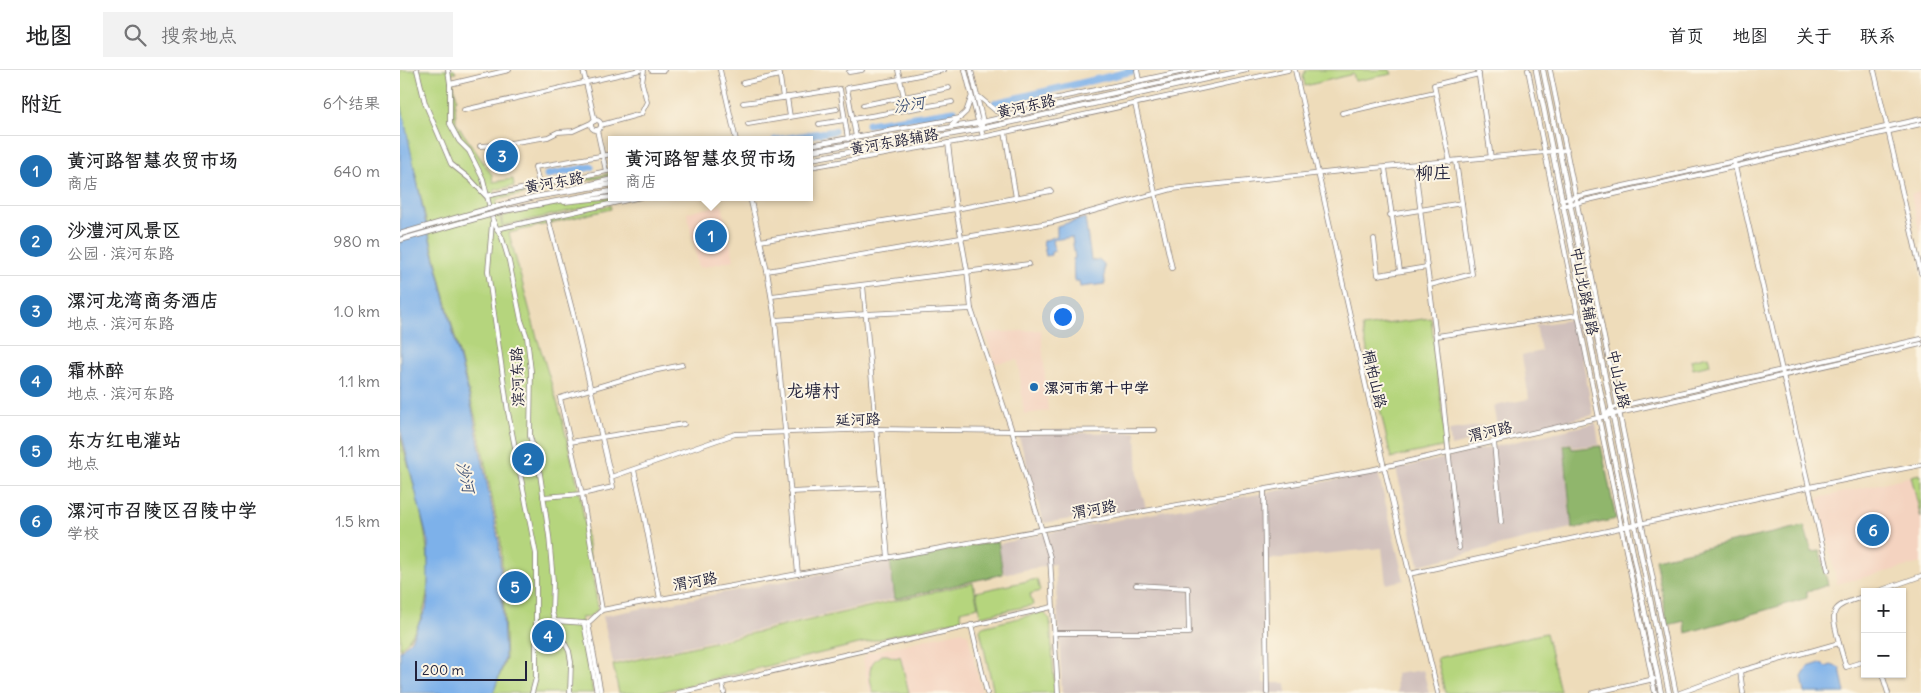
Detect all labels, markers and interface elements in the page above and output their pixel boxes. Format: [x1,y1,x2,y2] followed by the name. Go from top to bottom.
[103,12,453,57] search box
[25,20,73,50] text: 地图
[121,21,149,49] icon: search
[161,23,237,47] text: 搜索地点
[1668,24,1704,47] text: 首页
[1732,24,1768,47] text: 地图
[1796,24,1832,47] text: 关于
[1860,24,1896,47] text: 联系
[20,90,62,117] text: 附近
[995,90,1057,122] street label: 黄河东路
[892,91,929,116] water label: 汾河
[323,93,380,113] text: 6个结果
[848,124,940,158] street label: 黄河东路辅路
[608,136,813,201] popup
[486,137,518,175] pin: 3
[625,146,796,170] text: 黄河路智慧农贸市场
[67,148,238,172] text: 黄河路智慧农贸市场
[33,161,39,181] text: 1
[333,161,380,181] text: 640 m
[1415,161,1451,184] district label: 柳庄
[523,167,585,197] street label: 黄河东路
[625,171,657,191] text: 商店
[67,173,99,193] text: 商店
[695,217,727,255] pin: 1
[67,218,181,242] text: 沙澧河风景区
[32,231,40,251] text: 2
[333,231,380,251] text: 980 m
[67,243,174,263] text: 公园 · 滨河东路
[1567,245,1603,337] street label: 中山北路辅路
[67,288,219,312] text: 漯河龙湾商务酒店
[31,301,41,321] text: 3
[334,301,380,321] text: 1.0 km
[1050,304,1076,330] your location
[67,313,174,333] text: 地点 · 滨河东路
[506,347,528,407] street label: 滨河东路
[1359,348,1391,410] street label: 桐柏山路
[1603,348,1635,410] street label: 中山北路
[67,358,124,382] text: 霜林醉
[31,371,41,391] text: 4
[339,371,380,391] text: 1.1 km
[1044,378,1149,397] place label: 漯河市第十中学
[786,379,840,402] district label: 龙塘村
[1028,381,1040,393] marker: 漯河市第十中学
[67,383,174,403] text: 地点 · 滨河东路
[835,409,881,429] street label: 延河路
[1466,417,1514,445] street label: 渭河路
[67,428,181,452] text: 东方红电灌站
[512,440,544,478] pin: 2
[31,441,41,461] text: 5
[339,441,380,461] text: 1.1 km
[67,453,99,473] text: 地点
[453,459,480,498] water label: 沙河
[1070,496,1118,522] street label: 渭河路
[67,498,257,522] text: 漯河市召陵区召陵中学
[31,511,41,531] text: 6
[335,511,380,531] text: 1.5 km
[1857,511,1889,549] pin: 6
[67,523,99,543] text: 学校
[499,568,531,606] pin: 5
[671,568,719,594] street label: 渭河路
[1861,588,1906,678] map controls
[1861,588,1906,633] button: +
[532,617,564,655] pin: 4
[1861,633,1906,678] button: −
[415,658,528,681] scale bar
[422,661,464,679] text: 200 m

